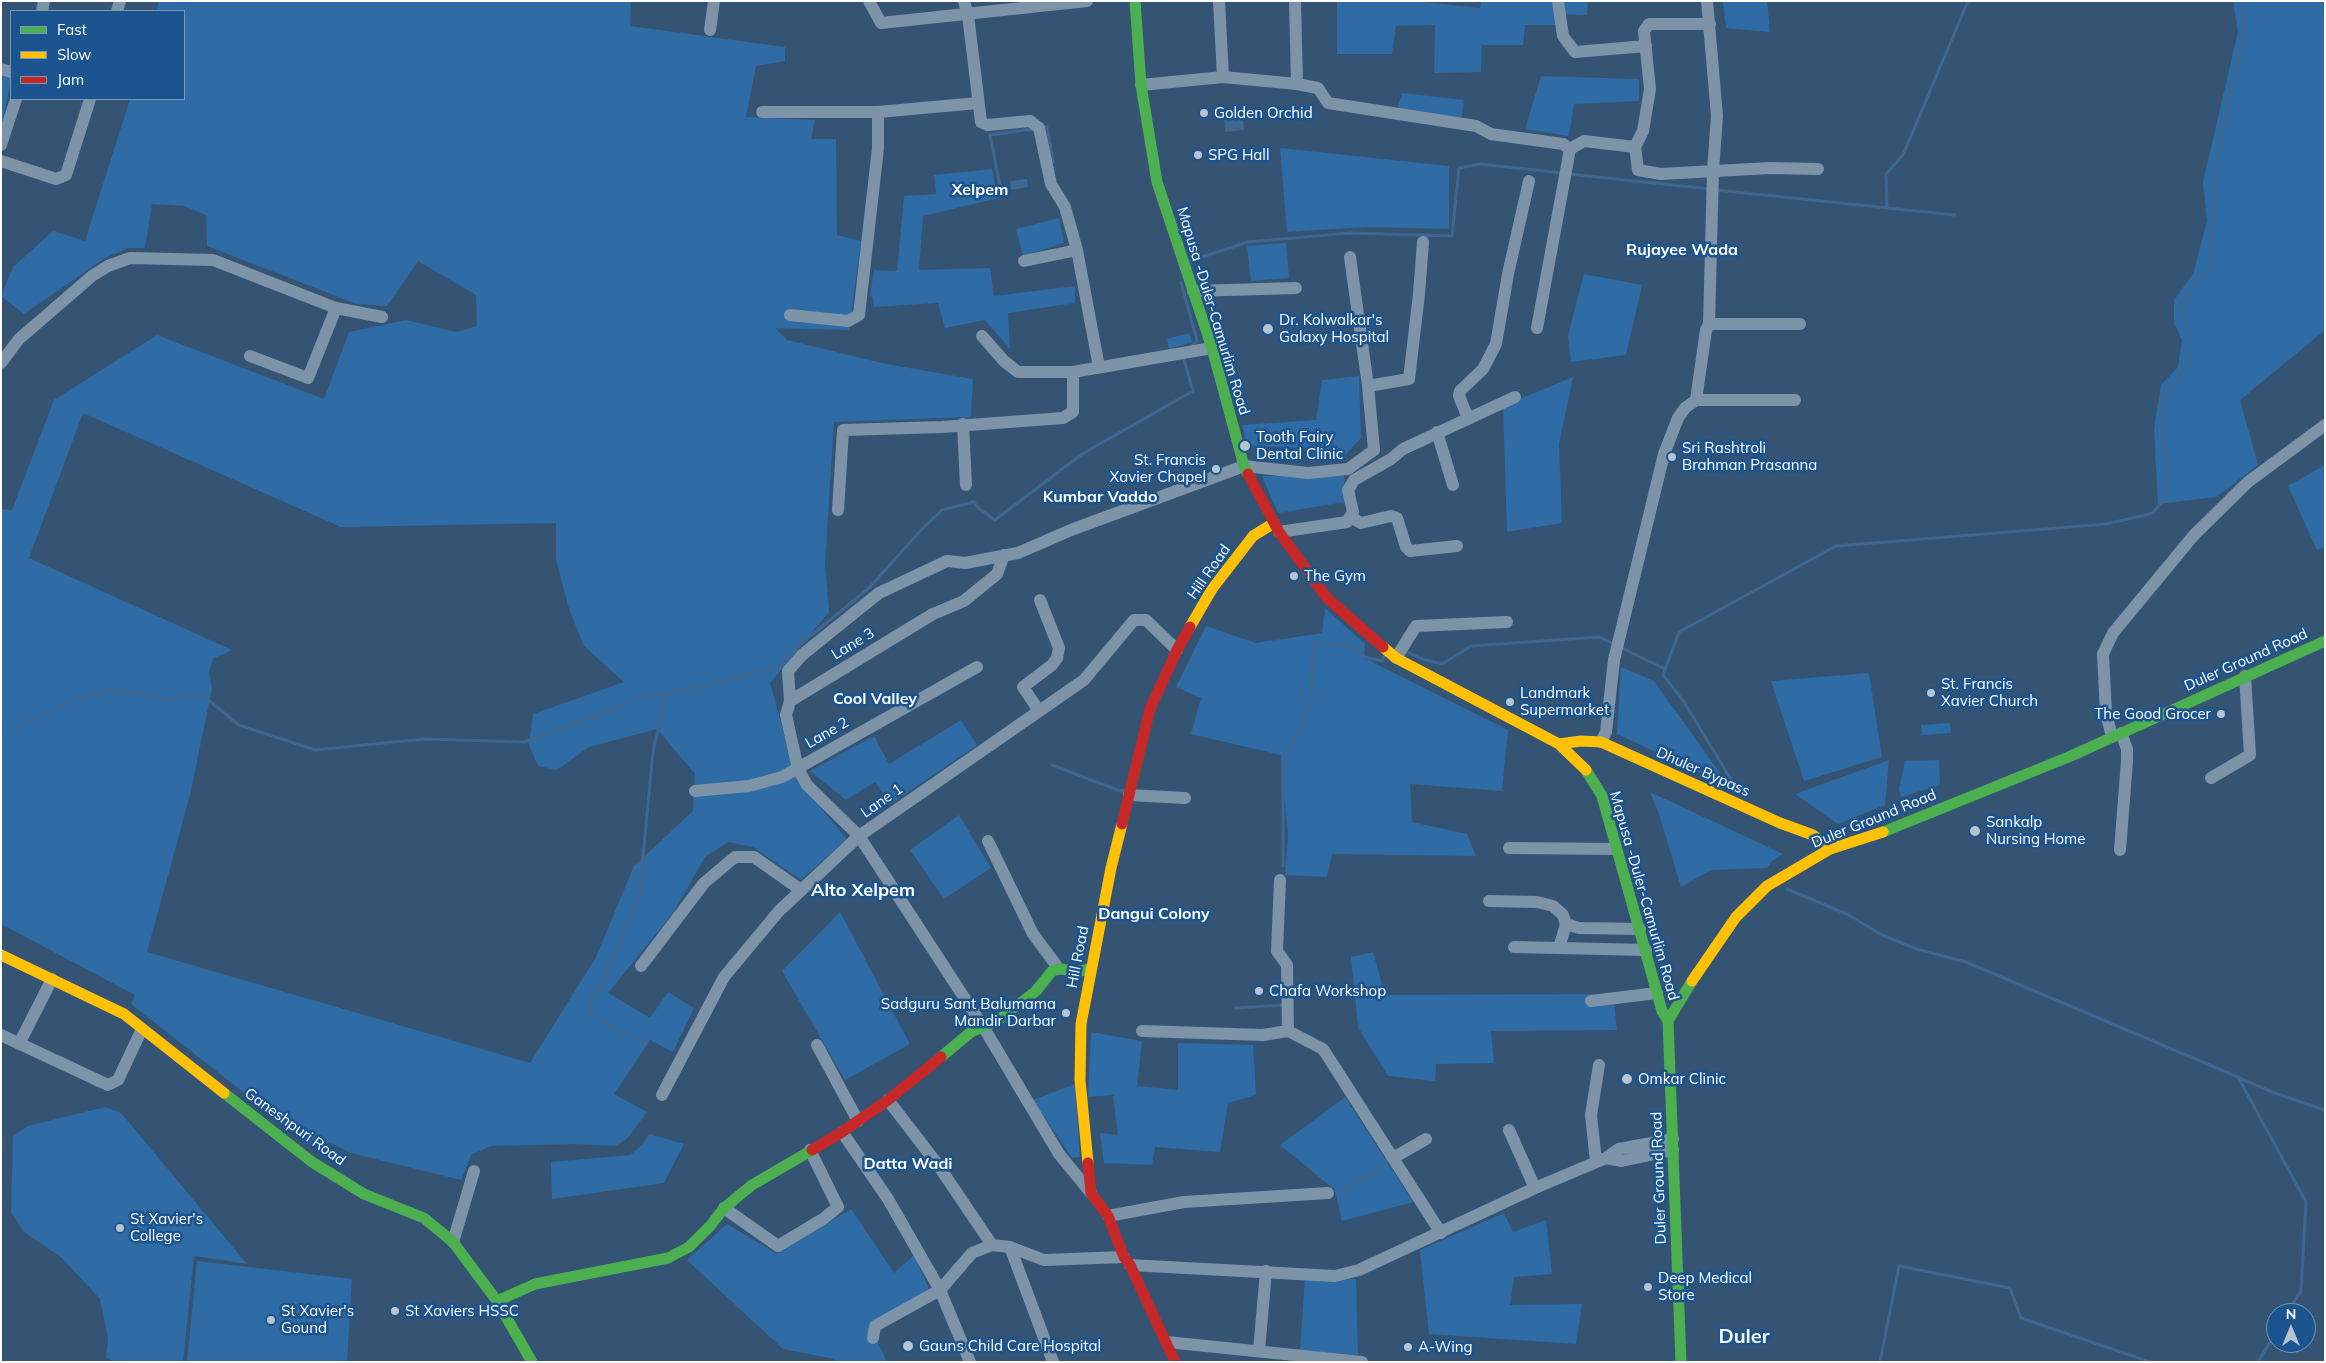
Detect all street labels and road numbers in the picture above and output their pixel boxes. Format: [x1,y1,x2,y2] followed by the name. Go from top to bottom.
[1173,205,1253,417] street label: Mapusa -Duler-Camurlim Road
[1184,541,1234,603] street label: Hill Road
[828,624,878,664] street label: Lane 3
[2182,625,2310,695] street label: Duler Ground Road
[802,713,852,753] street label: Lane 2
[1653,743,1753,801] street label: Dhuler Bypass
[858,780,906,822] street label: Lane 1
[1809,786,1939,852] street label: Duler Ground Road
[1605,789,1683,1003] street label: Mapusa -Duler-Camurlim Road
[1063,924,1093,990] street label: Hill Road
[241,1084,349,1170] street label: Ganeshpuri Road
[1648,1111,1670,1245] street label: Duler Ground Road

